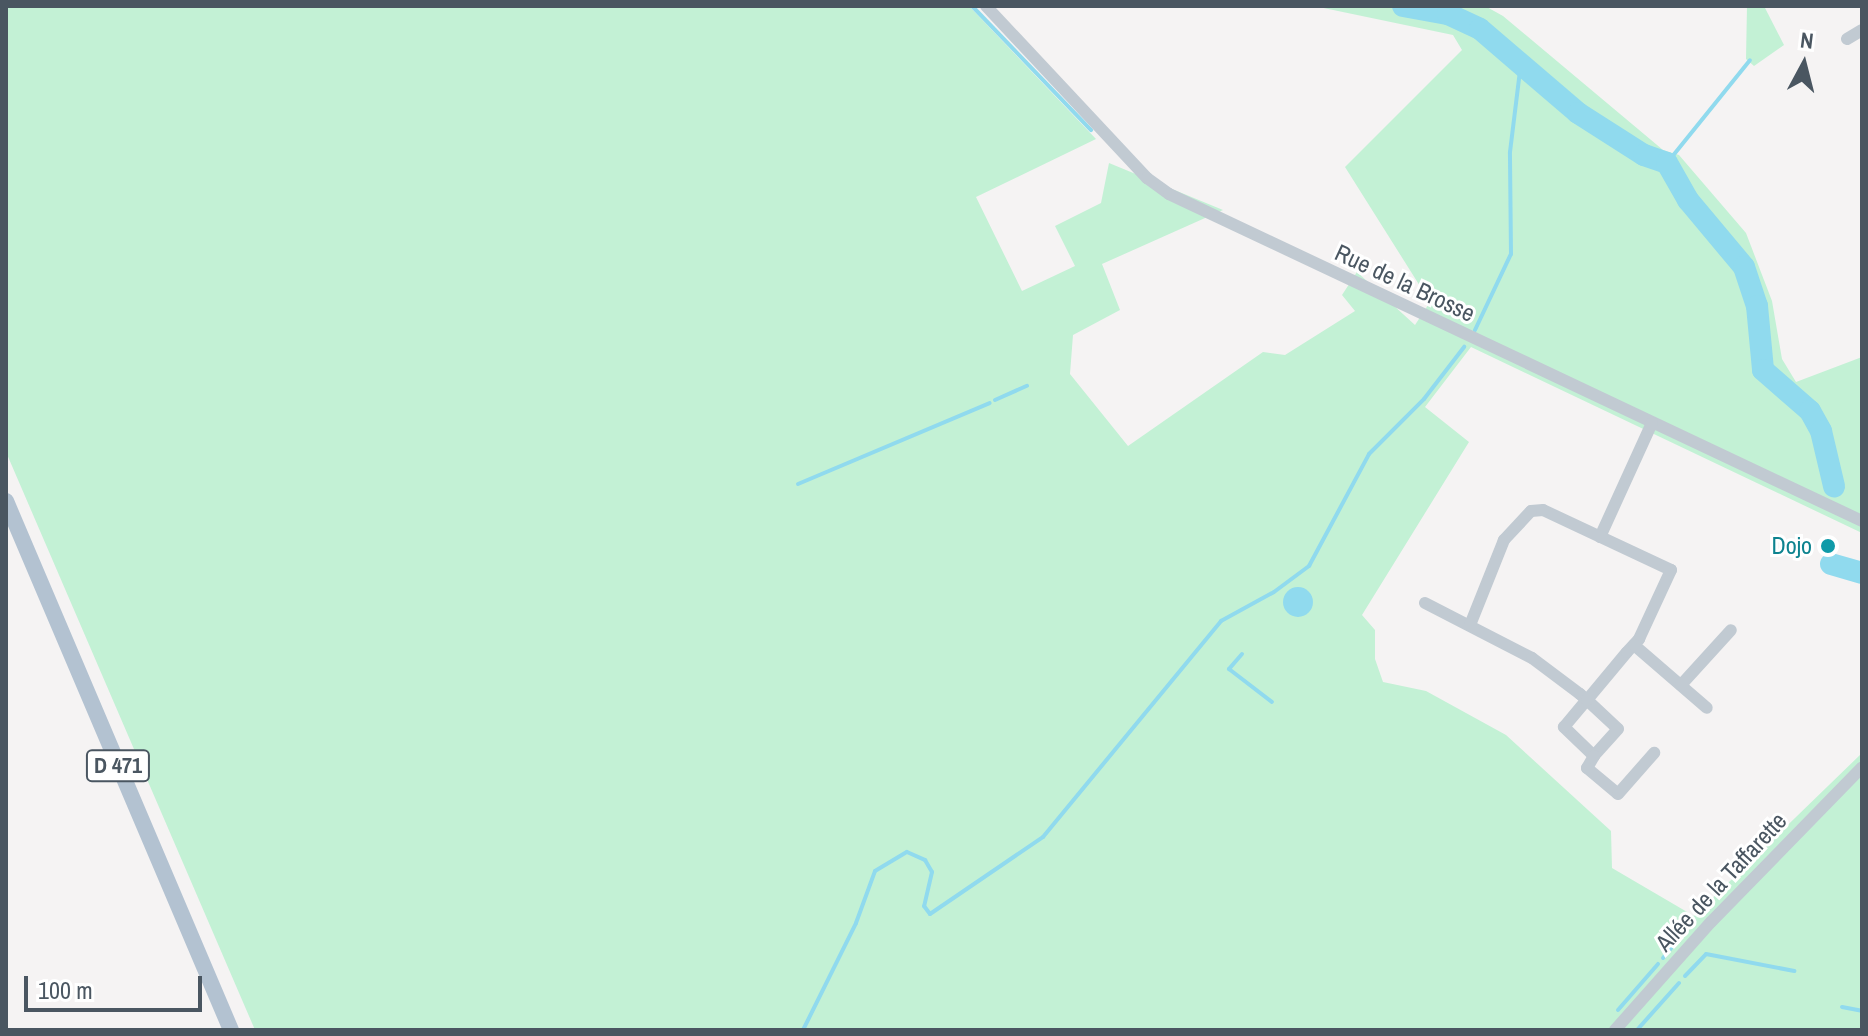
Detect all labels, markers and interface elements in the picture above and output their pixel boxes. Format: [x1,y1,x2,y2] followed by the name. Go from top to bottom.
[1764,24,1844,104] north arrow
[1799,24,1815,56] text: N
[1331,238,1479,328] street label: Rue de la Brosse
[1772,532,1812,560] place label: Dojo
[1819,537,1837,555] marker: Dojo
[84,748,152,784] road number: D 471
[1649,807,1793,957] street label: Allée de la Taffarette
[28,960,206,1010] scale bar
[38,974,93,1006] text: 100 m

